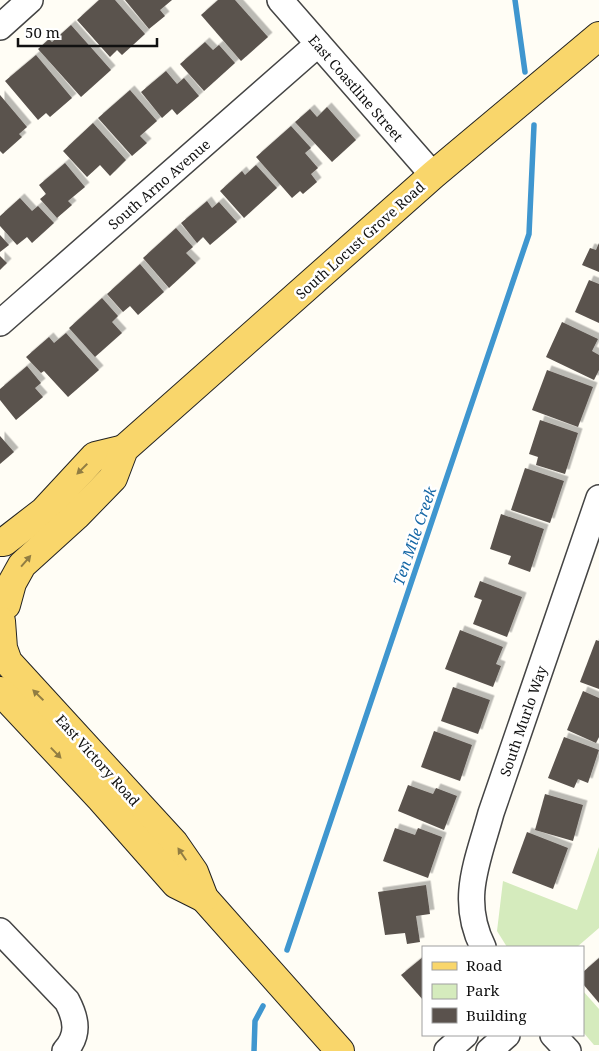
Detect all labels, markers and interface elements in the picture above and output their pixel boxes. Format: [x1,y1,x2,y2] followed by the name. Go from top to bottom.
[18,15,156,47] scale bar
[25,22,60,42] text: 50 m
[304,31,408,145] street label: East Coastline Street
[104,134,214,234] street label: South Arno Avenue
[292,177,429,303] street label: South Locust Grove Road
[76,463,88,475] one-way arrow
[388,484,440,588] water label: Ten Mile Creek
[20,556,32,568] one-way arrow
[495,663,551,779] street label: South Murlo Way
[33,689,45,701] one-way arrow
[52,710,145,810] street label: East Victory Road
[50,746,62,758] one-way arrow
[177,848,187,861] one-way arrow
[422,946,584,1036] legend
[466,955,502,975] text: Road
[466,980,500,1000] text: Park
[466,1005,527,1025] text: Building

